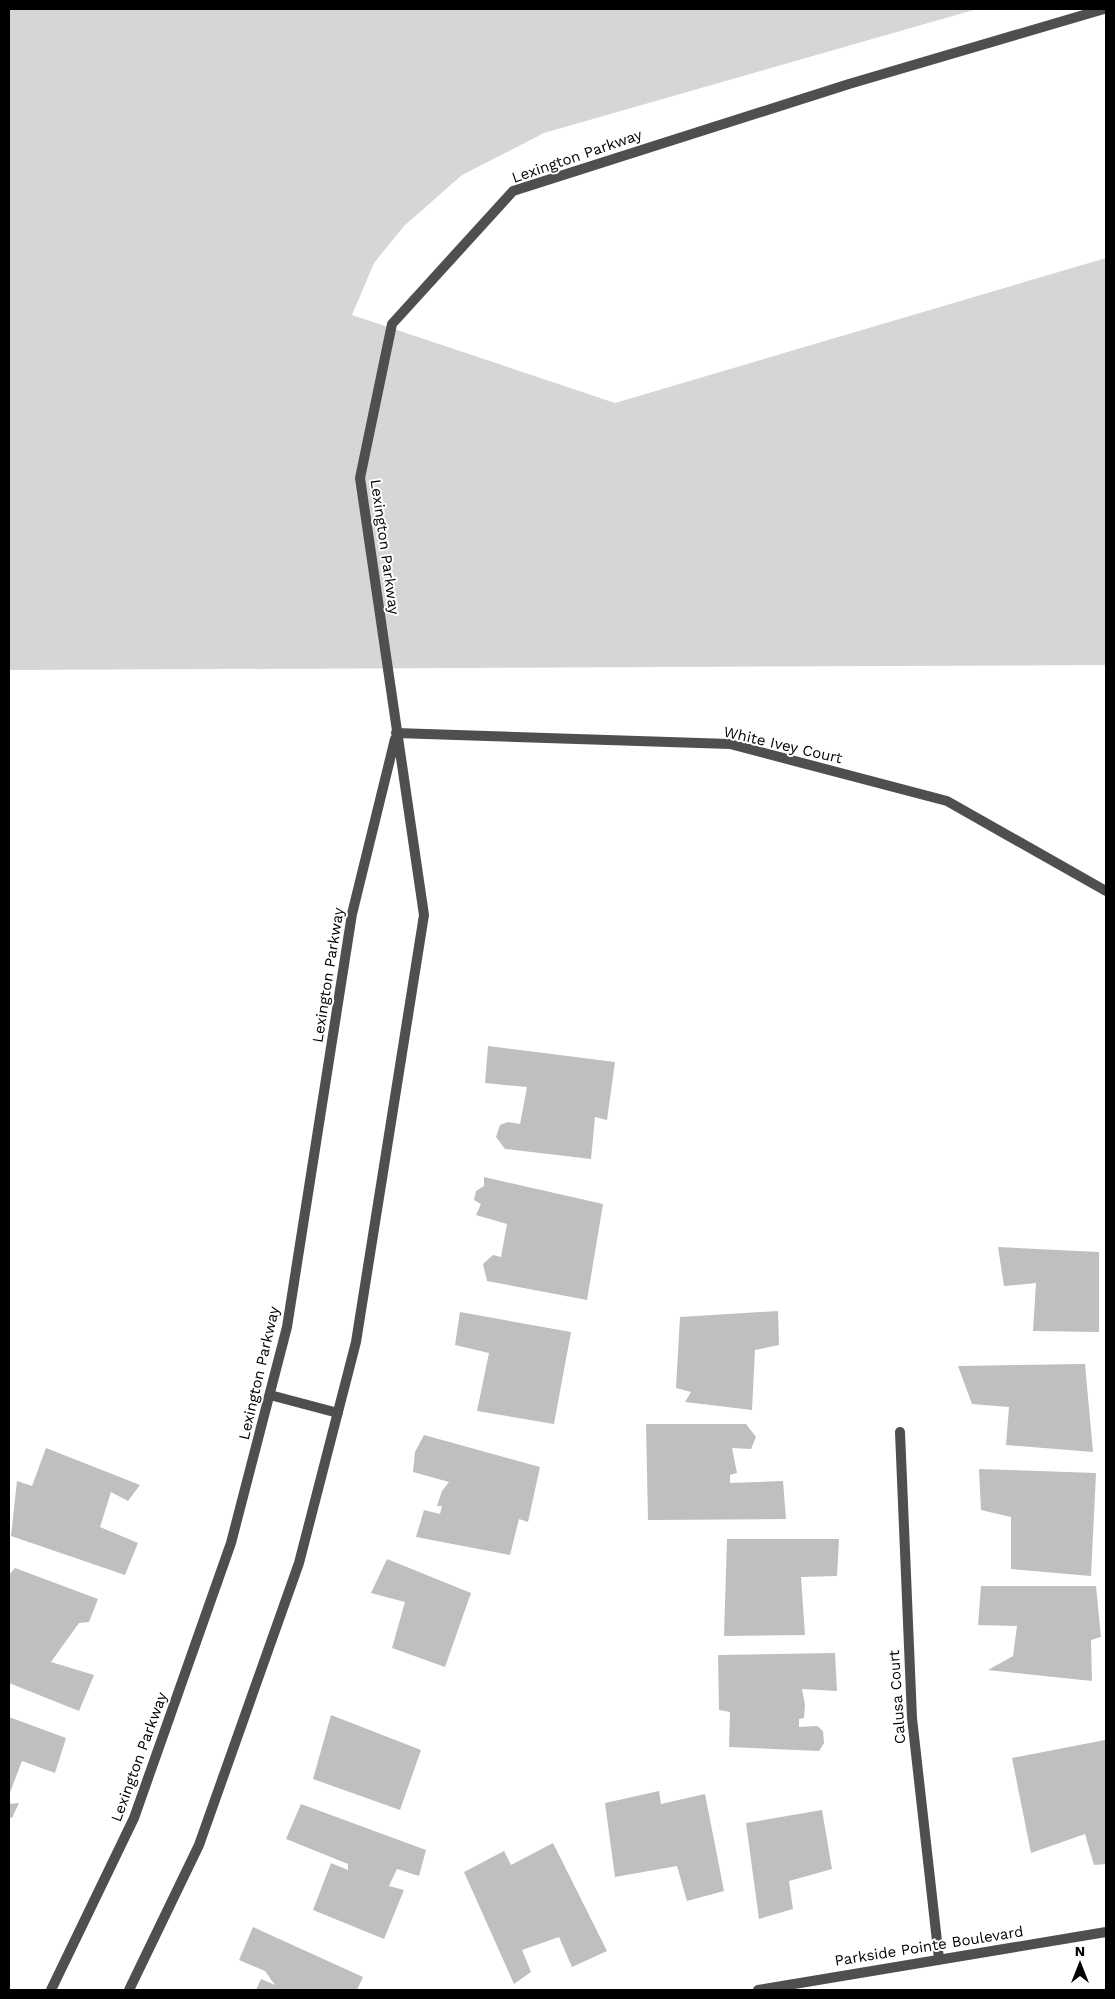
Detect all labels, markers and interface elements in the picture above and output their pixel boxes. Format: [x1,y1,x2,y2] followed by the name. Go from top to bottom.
[510,125,645,187] street label: Lexington Parkway
[367,478,403,616] street label: Lexington Parkway
[722,723,845,768] street label: White Ivey Court
[308,906,348,1044] street label: Lexington Parkway
[235,1304,283,1442] street label: Lexington Parkway
[885,1649,909,1745] street label: Calusa Court
[107,1690,171,1824] street label: Lexington Parkway
[833,1922,1025,1970] street label: Parkside Pointe Boulevard
[1055,1939,1105,1989] north arrow
[1075,1943,1085,1959] text: N

